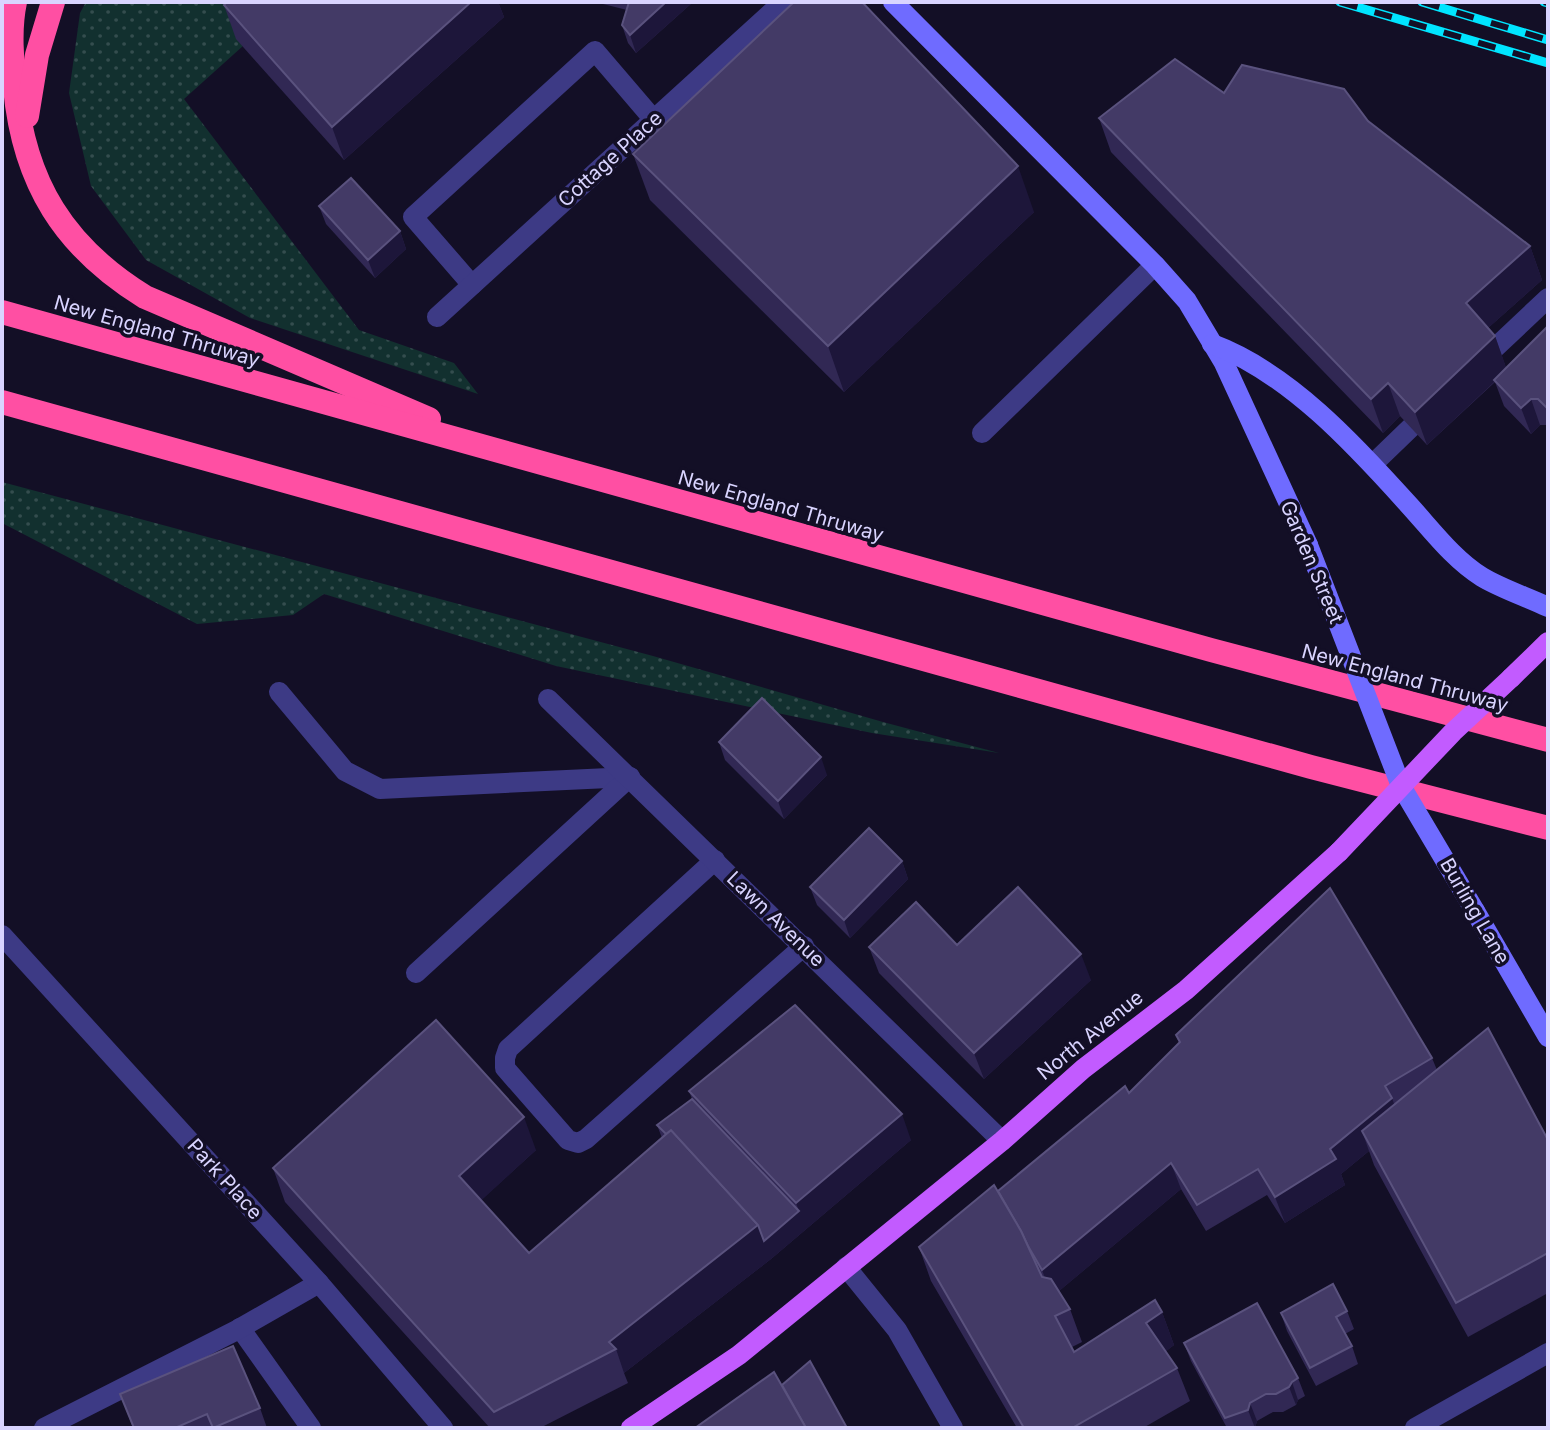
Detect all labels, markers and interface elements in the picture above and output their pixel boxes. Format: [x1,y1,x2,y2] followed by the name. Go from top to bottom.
[553,106,667,212] street label: Cottage Place
[51,290,263,372] street label: New England Thruway
[675,465,887,547] street label: New England Thruway
[1275,497,1349,627] street label: Garden Street
[1299,639,1511,717] street label: New England Thruway
[1435,854,1515,968] street label: Burling Lane
[722,866,830,972] street label: Lawn Avenue
[1032,985,1148,1085] street label: North Avenue
[182,1134,268,1224] street label: Park Place

